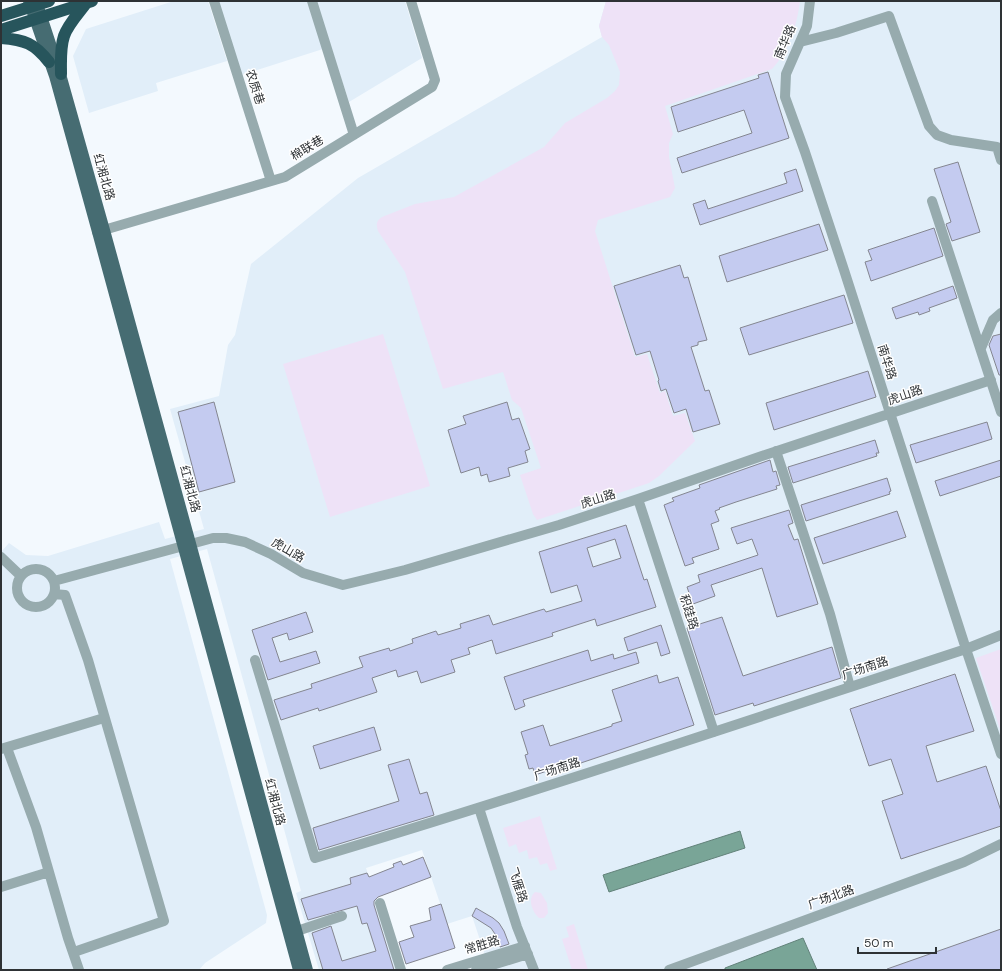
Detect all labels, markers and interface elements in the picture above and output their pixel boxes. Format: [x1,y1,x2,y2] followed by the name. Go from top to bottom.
[771,22,799,62] street label: 南华路
[242,67,268,107] street label: 农质巷
[287,132,327,164] street label: 棉联巷
[90,152,118,202] street label: 红湘北路
[874,342,900,382] street label: 南华路
[885,382,925,408] street label: 虎山路
[176,464,204,514] street label: 红湘北路
[578,486,618,512] street label: 虎山路
[268,534,308,566] street label: 虎山路
[676,592,702,632] street label: 积跬路
[840,653,890,683] street label: 广场南路
[532,754,582,784] street label: 广场南路
[261,777,289,827] street label: 红湘北路
[505,865,531,905] street label: 飞雁路
[806,881,856,913] street label: 广场北路
[858,929,936,955] scale bar
[462,932,502,958] street label: 常胜路
[864,935,893,951] text: 50 m

